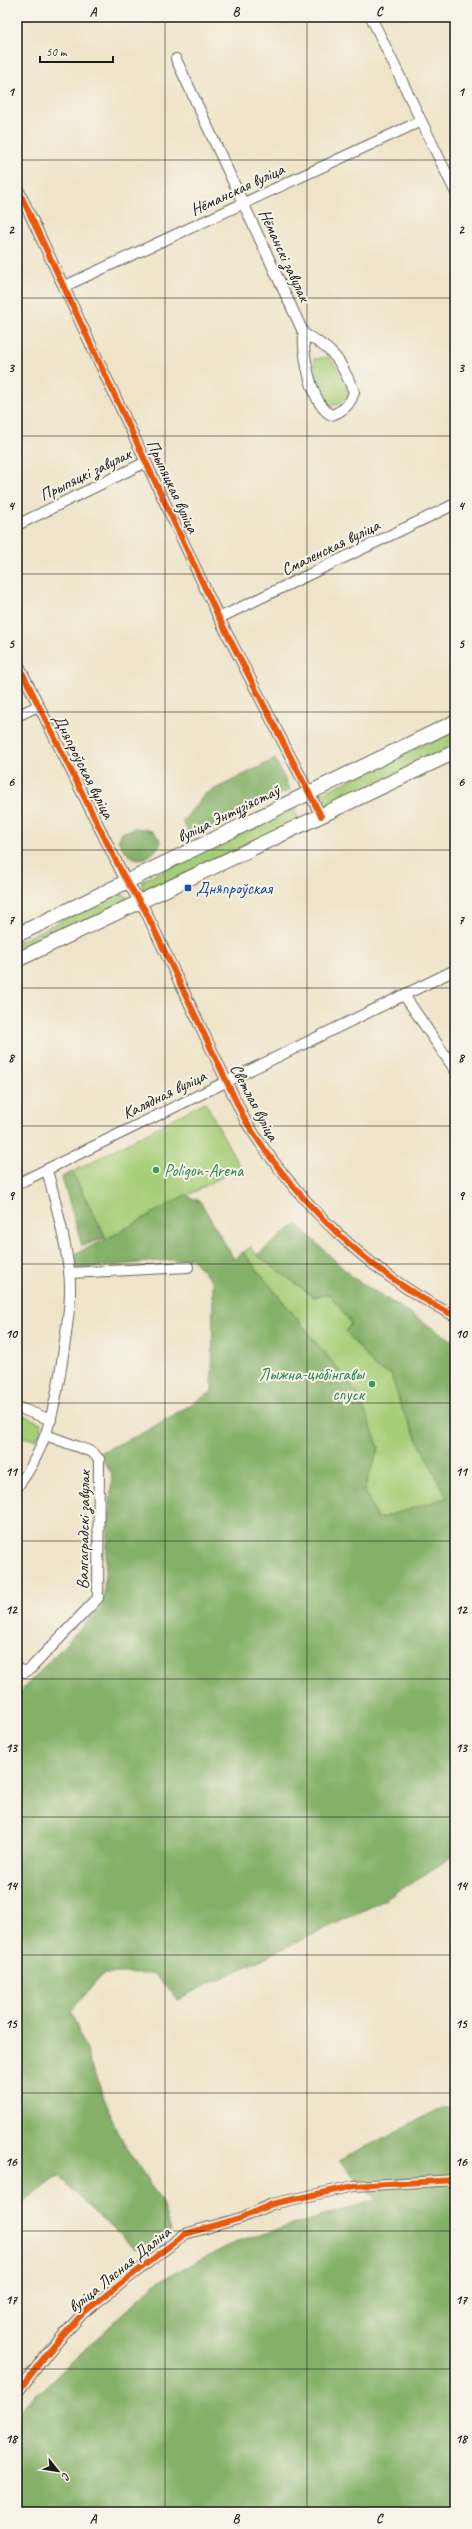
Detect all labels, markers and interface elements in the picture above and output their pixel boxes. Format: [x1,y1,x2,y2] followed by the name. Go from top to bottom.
[90,4,98,20] text: A
[233,4,241,20] text: B
[376,4,384,20] text: C
[40,38,113,64] scale bar
[46,44,68,60] text: 50 m
[8,84,16,100] text: 1
[458,84,466,100] text: 1
[187,158,289,220] street label: Нёманская вуліца
[253,206,316,307] street label: Нёманскі завулак
[8,222,15,238] text: 2
[458,222,465,238] text: 2
[8,360,15,376] text: 3
[458,360,465,376] text: 3
[142,436,204,538] street label: Прыпяцкая вуліца
[36,442,136,507] street label: Прыпяцкі завулак
[8,498,16,514] text: 4
[458,498,466,514] text: 4
[278,514,384,580] street label: Смаленская вуліца
[8,636,15,652] text: 5
[458,636,465,652] text: 5
[48,710,120,824] street label: Дняпроўская вуліца
[8,774,15,790] text: 6
[458,774,465,790] text: 6
[174,779,285,848] street label: вуліца Энтузіястаў
[196,878,274,899] place label: Дняпроўская
[183,883,193,893] marker: Дняпроўская
[8,912,15,928] text: 7
[458,912,465,928] text: 7
[8,1050,16,1066] text: 8
[458,1050,466,1066] text: 8
[225,1060,284,1146] street label: Светлая вуліца
[119,1065,211,1124] street label: Калядная вуліца
[164,1160,244,1181] place label: Poligon-Arena
[151,1165,161,1175] marker: Poligon-Arena
[8,1188,15,1204] text: 9
[458,1188,465,1204] text: 9
[5,1326,18,1342] text: 10
[455,1326,468,1342] text: 10
[259,1364,366,1405] place label: Лыжна-цюбінгавы спуск
[367,1379,377,1389] marker: Лыжна-цюбінгавы спуск
[5,1464,19,1480] text: 11
[455,1464,469,1480] text: 11
[72,1469,96,1590] street label: Валгаградскі завулак
[5,1602,18,1618] text: 12
[455,1602,468,1618] text: 12
[5,1740,18,1756] text: 13
[455,1740,468,1756] text: 13
[5,1878,19,1894] text: 14
[455,1878,469,1894] text: 14
[5,2016,18,2032] text: 15
[455,2016,468,2032] text: 15
[5,2154,18,2170] text: 16
[455,2154,468,2170] text: 16
[64,2221,176,2317] street label: вуліца Лясная Даліна
[5,2292,18,2308] text: 17
[455,2292,468,2308] text: 17
[5,2431,19,2447] text: 18
[455,2431,469,2447] text: 18
[38,2451,78,2491] north arrow
[58,2470,74,2483] text: С
[90,2511,98,2527] text: A
[233,2511,241,2527] text: B
[376,2511,384,2527] text: C

